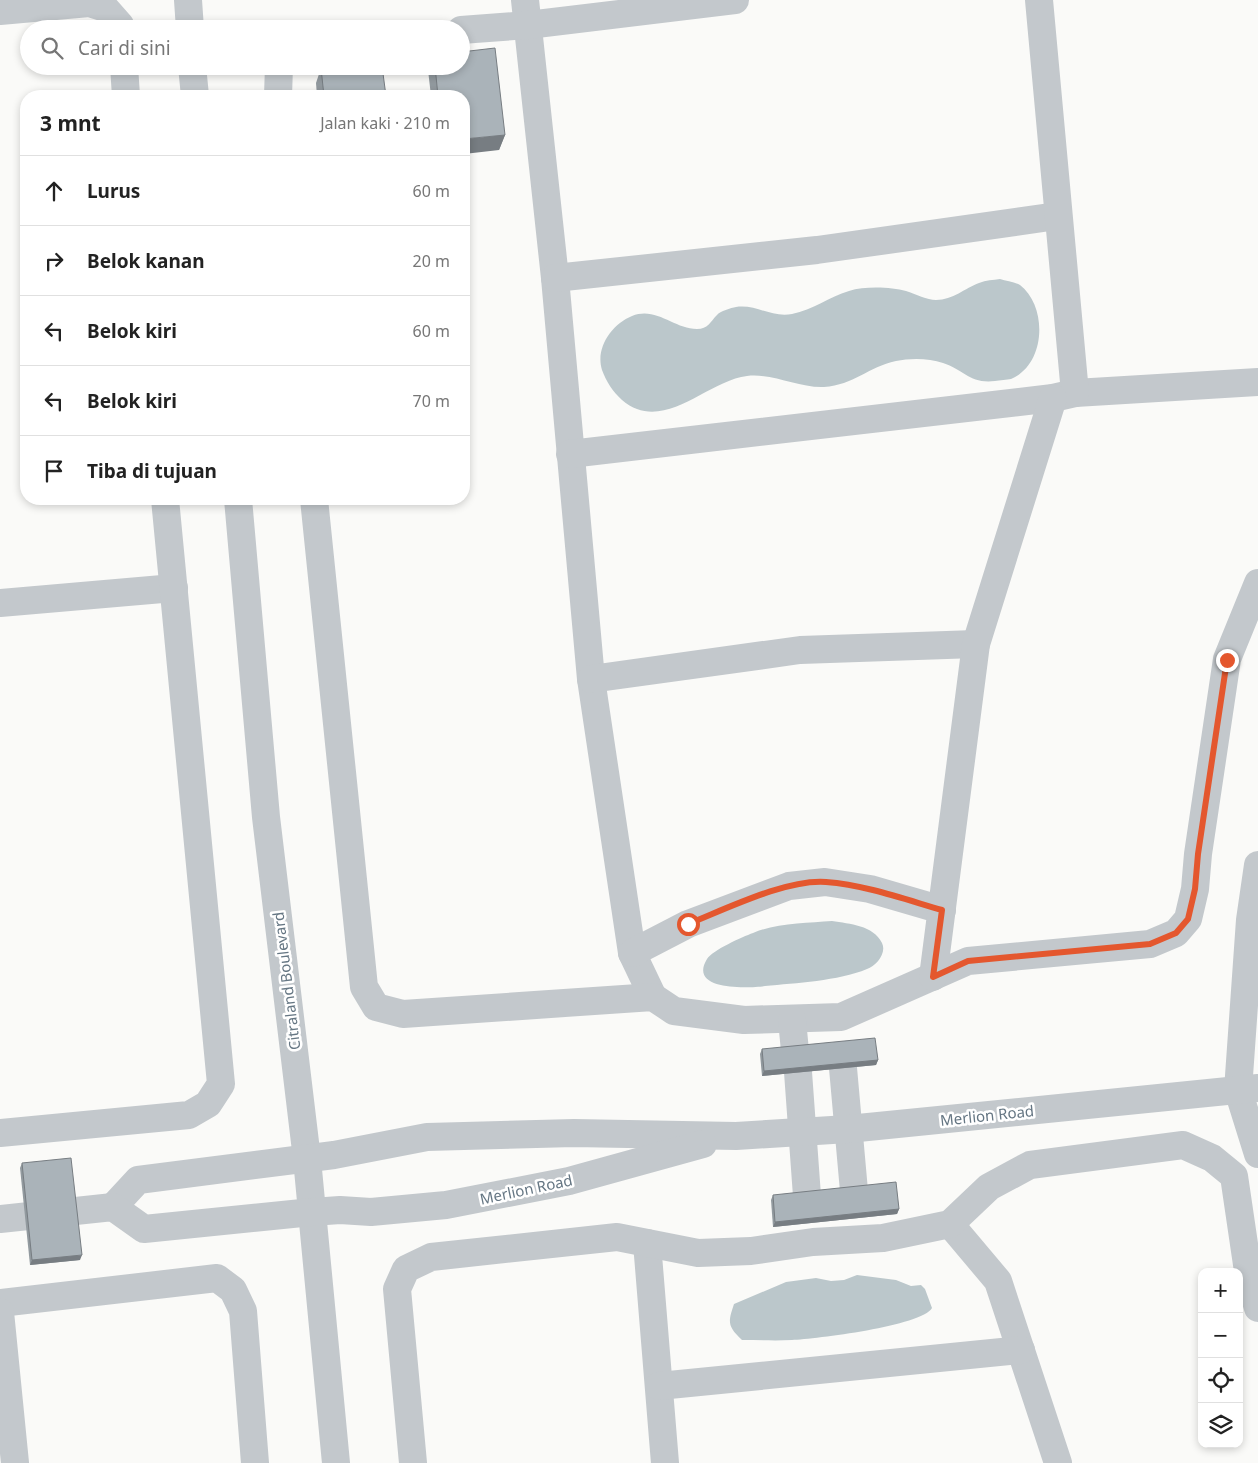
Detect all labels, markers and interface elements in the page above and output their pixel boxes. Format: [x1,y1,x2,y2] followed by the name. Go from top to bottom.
[20,20,470,75] search box
[38,34,66,62] icon: search
[78,35,171,61] text: Cari di sini
[40,109,101,137] text: 3 mnt
[320,112,450,134] text: Jalan kaki · 210 m
[40,177,68,205] icon: ahead
[87,178,140,204] text: Lurus
[413,180,450,202] text: 60 m
[40,247,68,275] icon: right
[87,248,204,274] text: Belok kanan
[413,250,450,272] text: 20 m
[40,317,68,345] icon: left
[87,318,177,344] text: Belok kiri
[413,320,450,342] text: 60 m
[40,387,68,415] icon: left
[87,388,177,414] text: Belok kiri
[413,390,450,412] text: 70 m
[40,457,68,485] icon: arrive
[87,458,217,484] text: Tiba di tujuan
[1216,649,1239,672] route end
[268,911,304,1051] street label: Citraland Boulevard
[677,913,700,936] route start
[939,1100,1035,1130] street label: Merlion Road
[478,1169,574,1209] street label: Merlion Road
[1198,1268,1243,1448] map controls
[1198,1268,1243,1313] button: +
[1198,1313,1243,1358] button: −
[1198,1358,1243,1403] button: locate
[1198,1403,1243,1448] button: layers

